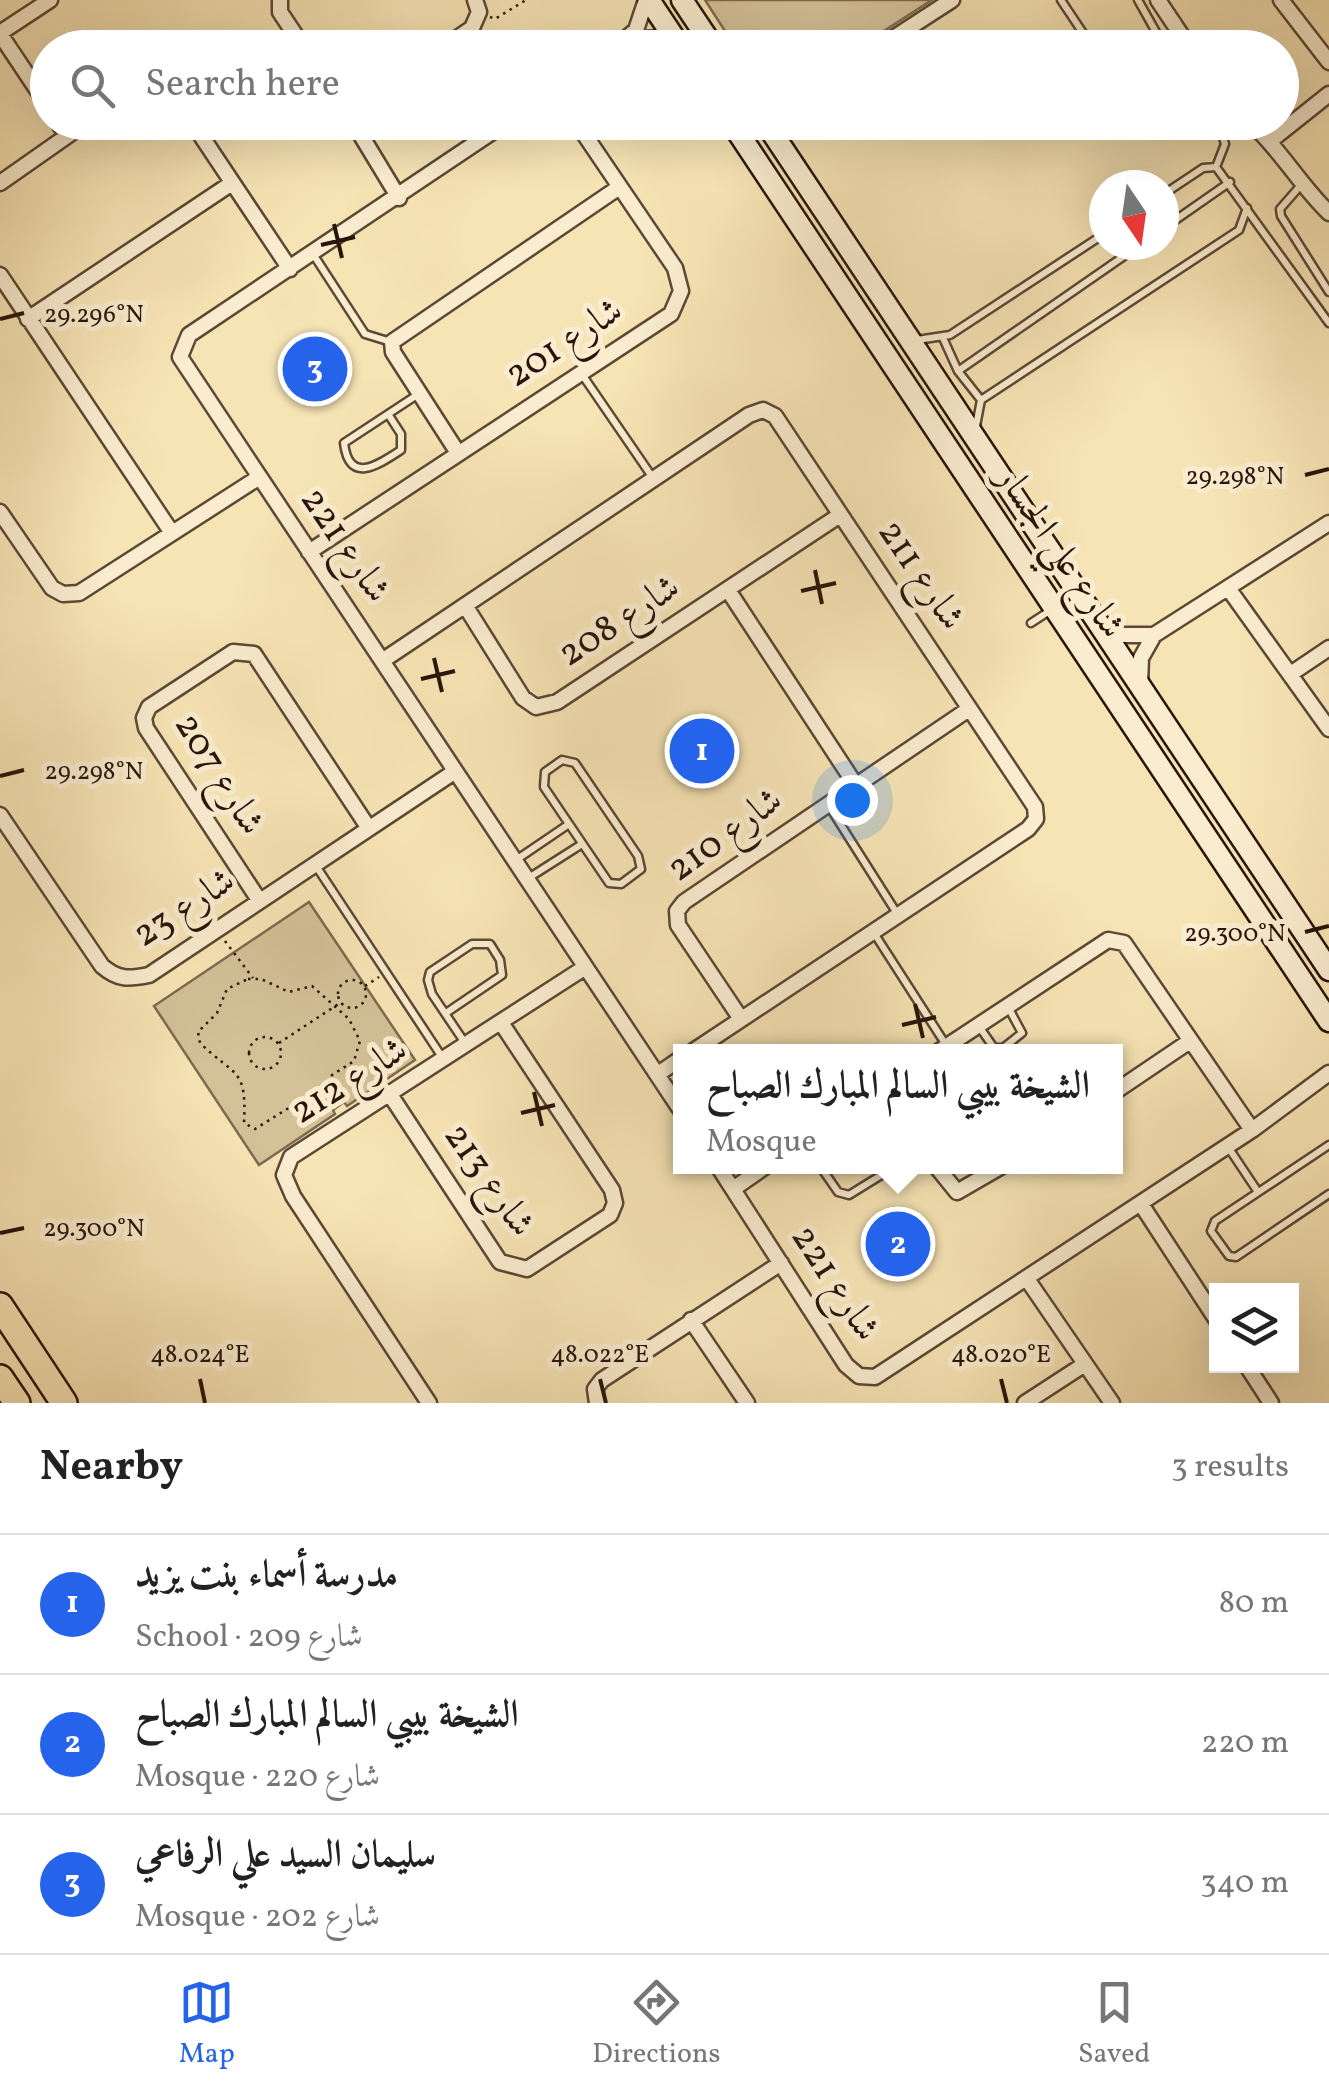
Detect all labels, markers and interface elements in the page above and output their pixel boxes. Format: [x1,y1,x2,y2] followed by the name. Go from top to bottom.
[30,30,1299,140] search box
[65,58,120,113] icon: search
[145,59,340,112] text: Search here
[1089,170,1179,260] north arrow
[496,286,635,403] street label: شارع 201
[44,298,144,333] text: 29.296°N
[282,332,348,406] pin: 3
[973,452,1137,654] street label: شارع علي الجسار
[1186,460,1284,495] text: 29.298°N
[285,478,402,615] street label: شارع 221
[863,510,976,643] street label: شارع 211
[549,563,692,682] street label: شارع 208
[159,704,276,847] street label: شارع 207
[670,714,734,788] pin: 1
[45,755,143,790] text: 29.298°N
[827,775,878,826] your location
[657,776,795,897] street label: شارع 210
[123,856,247,963] street label: شارع 23
[1184,917,1286,952] text: 29.300°N
[281,1025,419,1140] street label: شارع 212
[673,1044,1123,1174] popup
[706,1061,1090,1114] text: الشيخة بيبي السالم المبارك الصباح
[429,1113,546,1249] street label: شارع 213
[706,1121,817,1165] text: Mosque
[866,1206,930,1282] pin: 2
[43,1212,145,1247] text: 29.300°N
[776,1215,891,1353] street label: شارع 221
[1209,1283,1299,1373] map controls
[1209,1283,1299,1373] button: layers
[150,1338,250,1373] text: 48.024°E
[551,1338,649,1373] text: 48.022°E
[951,1338,1051,1373] text: 48.020°E
[40,1439,183,1498] text: Nearby
[1171,1446,1289,1490] text: 3 results
[135,1550,398,1603] text: مدرسة أسماء بنت يزيد
[66,1582,79,1626] text: 1
[1219,1582,1289,1626] text: 80 m
[135,1616,363,1660] text: School · شارع 209
[135,1690,519,1743] text: الشيخة بيبي السالم المبارك الصباح
[64,1722,81,1766] text: 2
[1201,1722,1289,1766] text: 220 m
[135,1756,380,1800] text: Mosque · شارع 220
[135,1830,436,1883] text: سليمان السيد علي الرفاعي
[64,1862,81,1906] text: 3
[1200,1862,1289,1906] text: 340 m
[135,1896,380,1940] text: Mosque · شارع 202
[179,1975,235,2074] tab: Map
[592,1975,721,2074] tab: Directions
[1078,1975,1150,2074] tab: Saved

